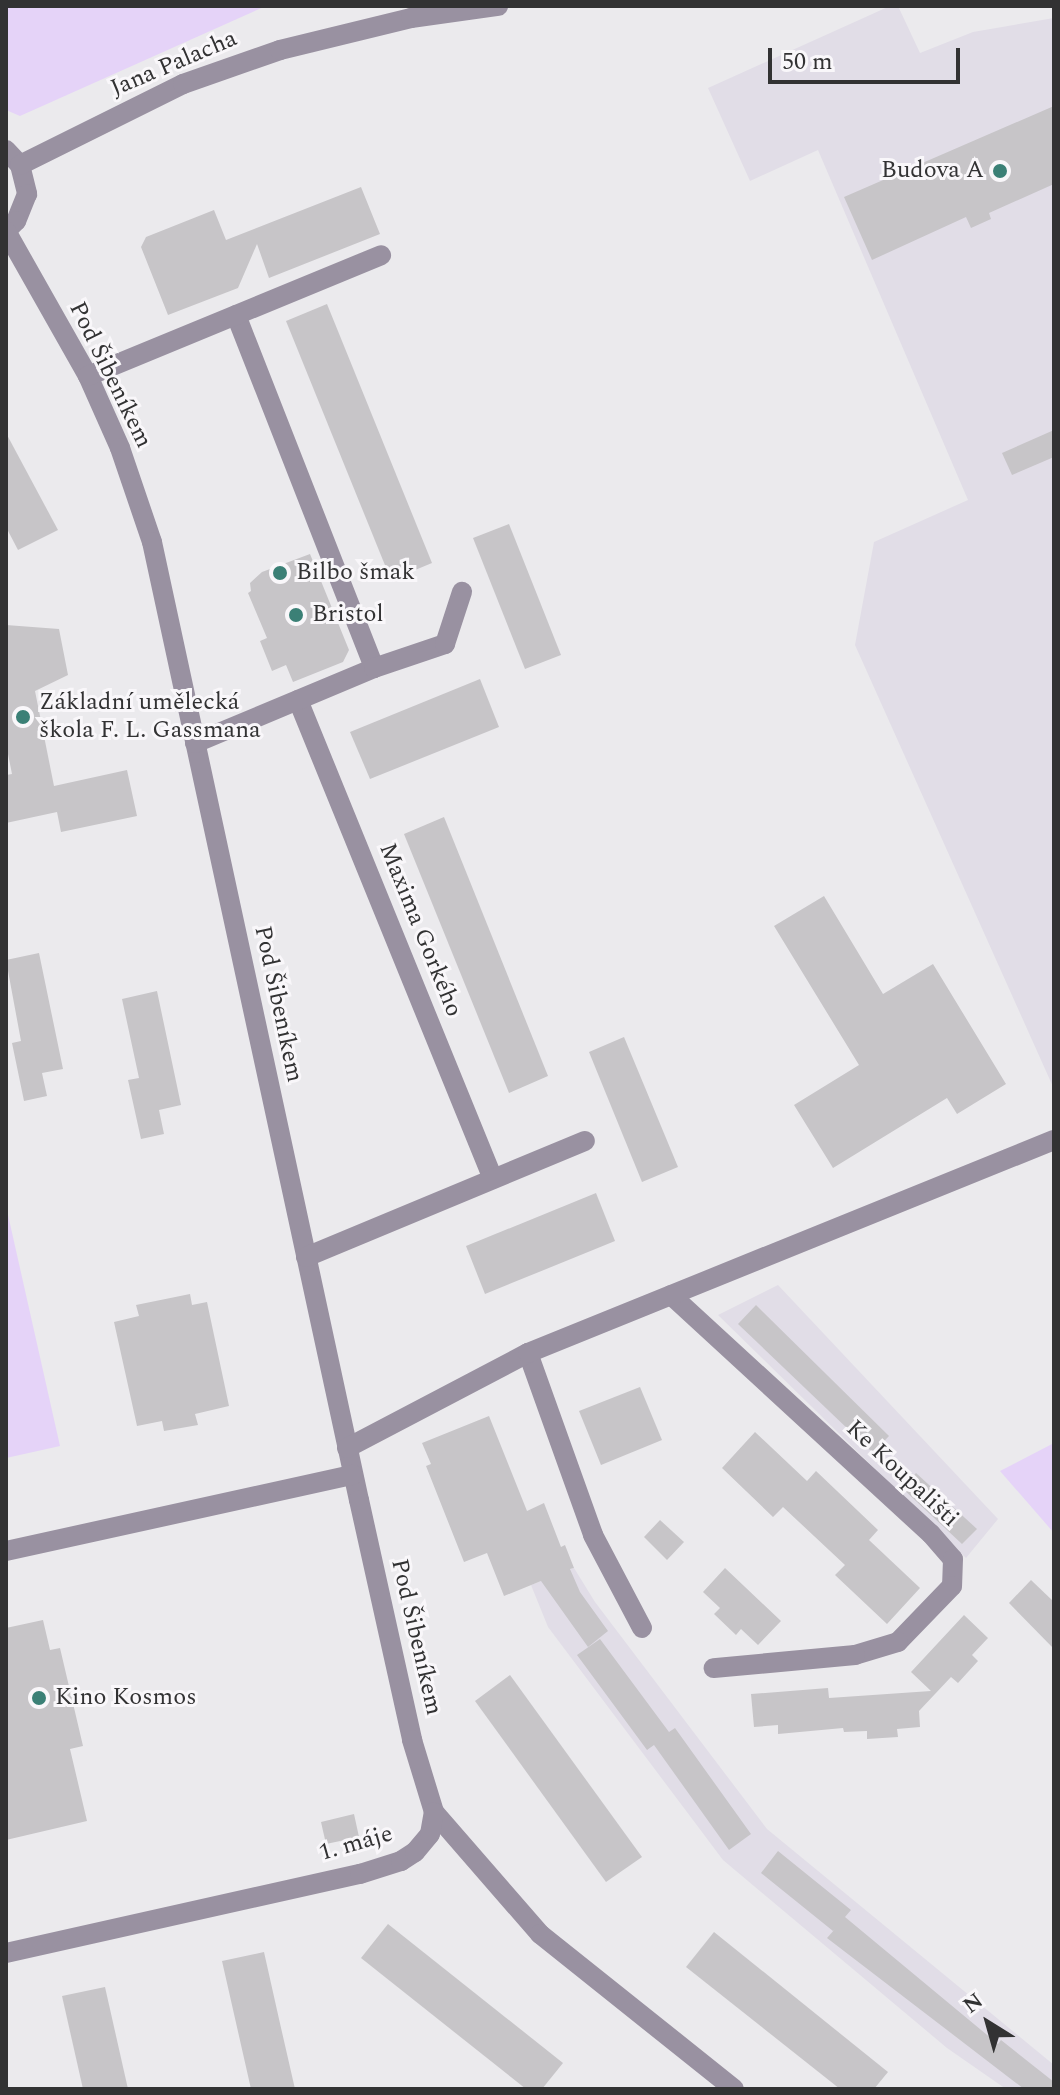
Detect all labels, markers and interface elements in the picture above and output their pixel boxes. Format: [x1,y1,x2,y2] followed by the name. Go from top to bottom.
[107,25,241,103] street label: Jana Palacha
[772,32,964,82] scale bar
[782,44,833,80] text: 50 m
[881,157,984,185] place label: Budova A
[991,162,1009,180] marker: Budova A
[62,297,158,453] street label: Pod Šibeníkem
[296,559,415,587] place label: Bilbo šmak
[271,564,289,582] marker: Bilbo šmak
[312,601,383,629] place label: Bristol
[287,606,305,624] marker: Bristol
[39,689,261,745] place label: Základní umělecká škola F. L. Gassmana
[14,708,32,726] marker: Základní umělecká škola F. L. Gassmana
[372,839,468,1021] street label: Maxima Gorkého
[247,923,309,1085] street label: Pod Šibeníkem
[840,1414,964,1534] street label: Ke Koupališti
[384,1556,448,1718] street label: Pod Šibeníkem
[55,1684,197,1712] place label: Kino Kosmos
[30,1689,48,1707] marker: Kino Kosmos
[316,1820,396,1868] street label: 1. máje
[948,1983,1028,2063] north arrow
[956,1985,990,2022] text: N

